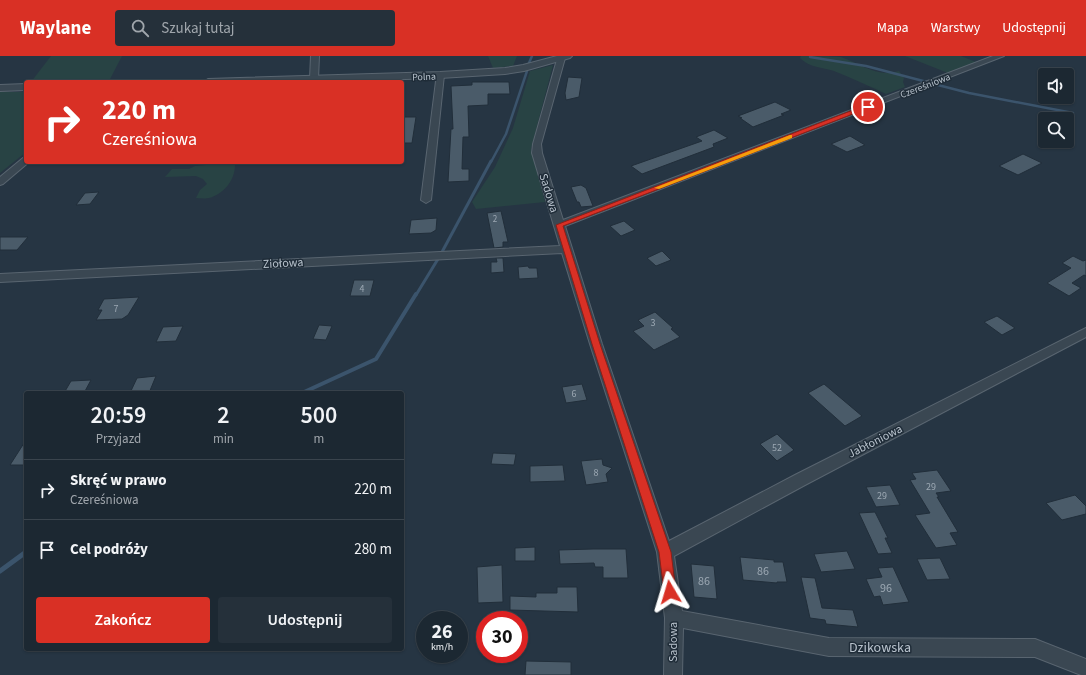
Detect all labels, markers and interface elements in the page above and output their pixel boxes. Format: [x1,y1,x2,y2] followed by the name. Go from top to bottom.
[115,10,395,46] search box
[20,15,91,42] text: Waylane
[129,17,151,39] icon: search
[161,18,234,39] text: Szukaj tutaj
[877,18,909,38] text: Mapa
[931,18,980,38] text: Warstwy
[1002,18,1066,38] text: Udostępnij
[1038,68,1074,148] map controls
[1038,68,1074,104] button: sound
[412,70,436,84] street label: Polna
[898,70,953,102] street label: Czereśniowa
[102,90,176,130] text: 220 m
[851,90,885,124] pin
[36,96,88,148] icon: right
[857,96,879,118] icon: arrive
[1038,112,1074,148] button: search
[102,127,197,152] text: Czereśniowa
[535,171,563,215] street label: Sadowa
[493,213,498,226] house number: 2
[262,254,304,273] street label: Ziołowa
[360,282,365,296] house number: 4
[114,302,119,316] house number: 7
[651,316,656,330] house number: 3
[572,387,577,401] house number: 6
[91,398,146,433] text: 20:59
[217,398,230,433] text: 2
[301,398,337,433] text: 500
[845,420,905,462] street label: Jabłoniowa
[96,430,141,448] text: Przyjazd
[213,430,234,448] text: min
[314,430,324,448] text: m
[772,441,782,455] house number: 52
[594,466,599,480] house number: 8
[70,470,167,491] text: Skręć w prawo
[36,479,58,501] icon: right
[354,479,392,500] text: 220 m
[926,480,936,494] house number: 29
[877,489,887,503] house number: 29
[70,491,139,509] text: Czereśniowa
[36,539,58,561] icon: arrive
[70,539,148,560] text: Cel podróży
[354,539,392,560] text: 280 m
[757,563,769,580] house number: 86
[649,571,691,613] position arrow
[698,573,710,590] house number: 86
[880,580,892,597] house number: 96
[36,597,210,643] button: Zakończ
[218,597,392,643] button: Udostępnij
[476,611,528,663] speed limit sign: 30
[431,618,453,646] text: 26
[665,622,682,662] street label: Sadowa
[849,638,911,658] street label: Dzikowska
[431,640,453,654] text: km/h

